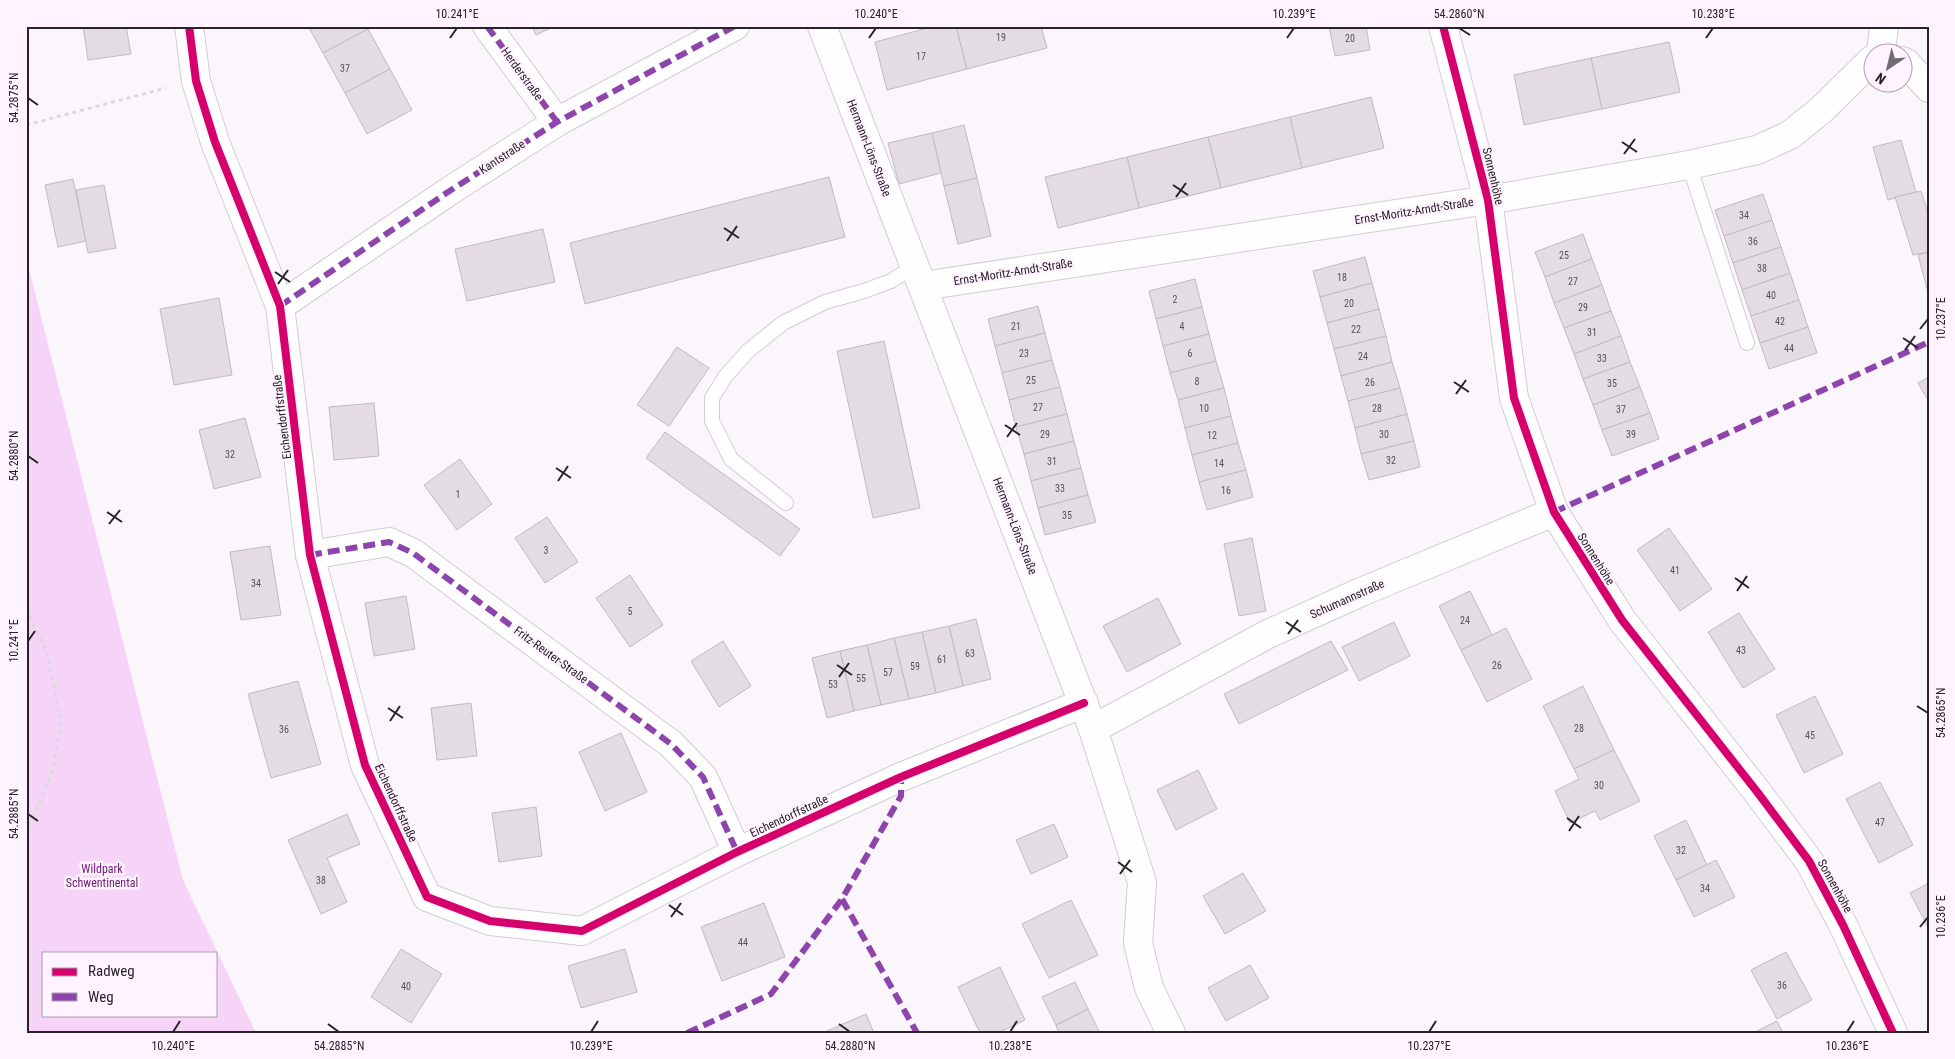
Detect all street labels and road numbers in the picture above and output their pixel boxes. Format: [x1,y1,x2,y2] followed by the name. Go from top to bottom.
[498,45,546,103] street label: Herderstraße
[844,97,894,199] street label: Hermann-Löns-Straße
[476,137,528,177] street label: Kantstraße
[1480,146,1506,206] street label: Sonnenhöhe
[1353,195,1475,227] street label: Ernst-Moritz-Arndt-Straße
[952,256,1074,288] street label: Ernst-Moritz-Arndt-Straße
[270,374,294,460] street label: Eichendorffstraße
[990,475,1040,577] street label: Hermann-Löns-Straße
[1575,530,1618,588] street label: Sonnenhöhe
[1308,576,1387,622] street label: Schumannstraße
[511,623,591,687] street label: Fritz-Reuter-Straße
[372,762,420,845] street label: Eichendorffstraße
[748,792,831,840] street label: Eichendorffstraße
[1815,857,1855,915] street label: Sonnenhöhe

